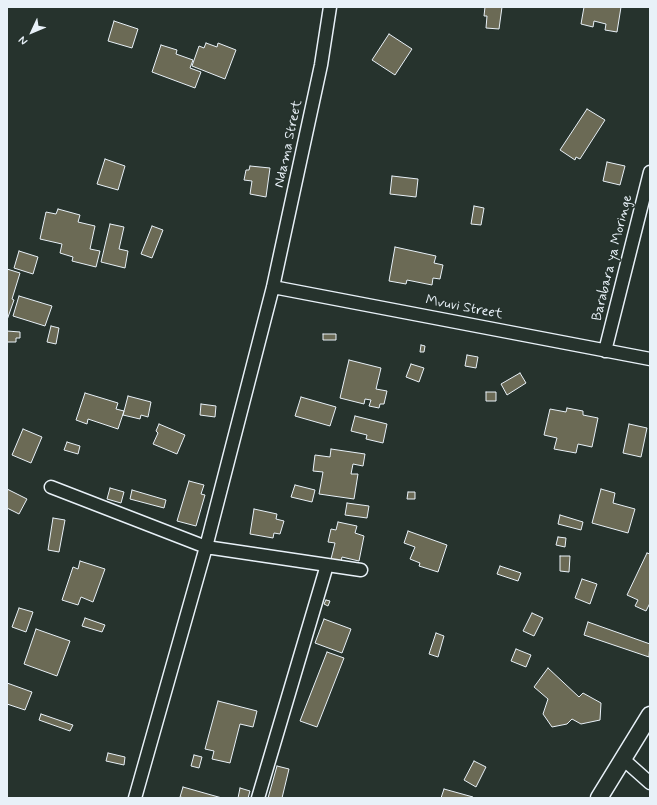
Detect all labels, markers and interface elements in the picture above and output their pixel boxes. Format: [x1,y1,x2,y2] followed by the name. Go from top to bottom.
[12,12,52,52] north arrow
[16,33,31,48] text: N
[271,99,307,189] street label: Ndama Street
[589,193,637,323] street label: Barabara ya Moringe
[424,292,504,324] street label: Mvuvi Street

